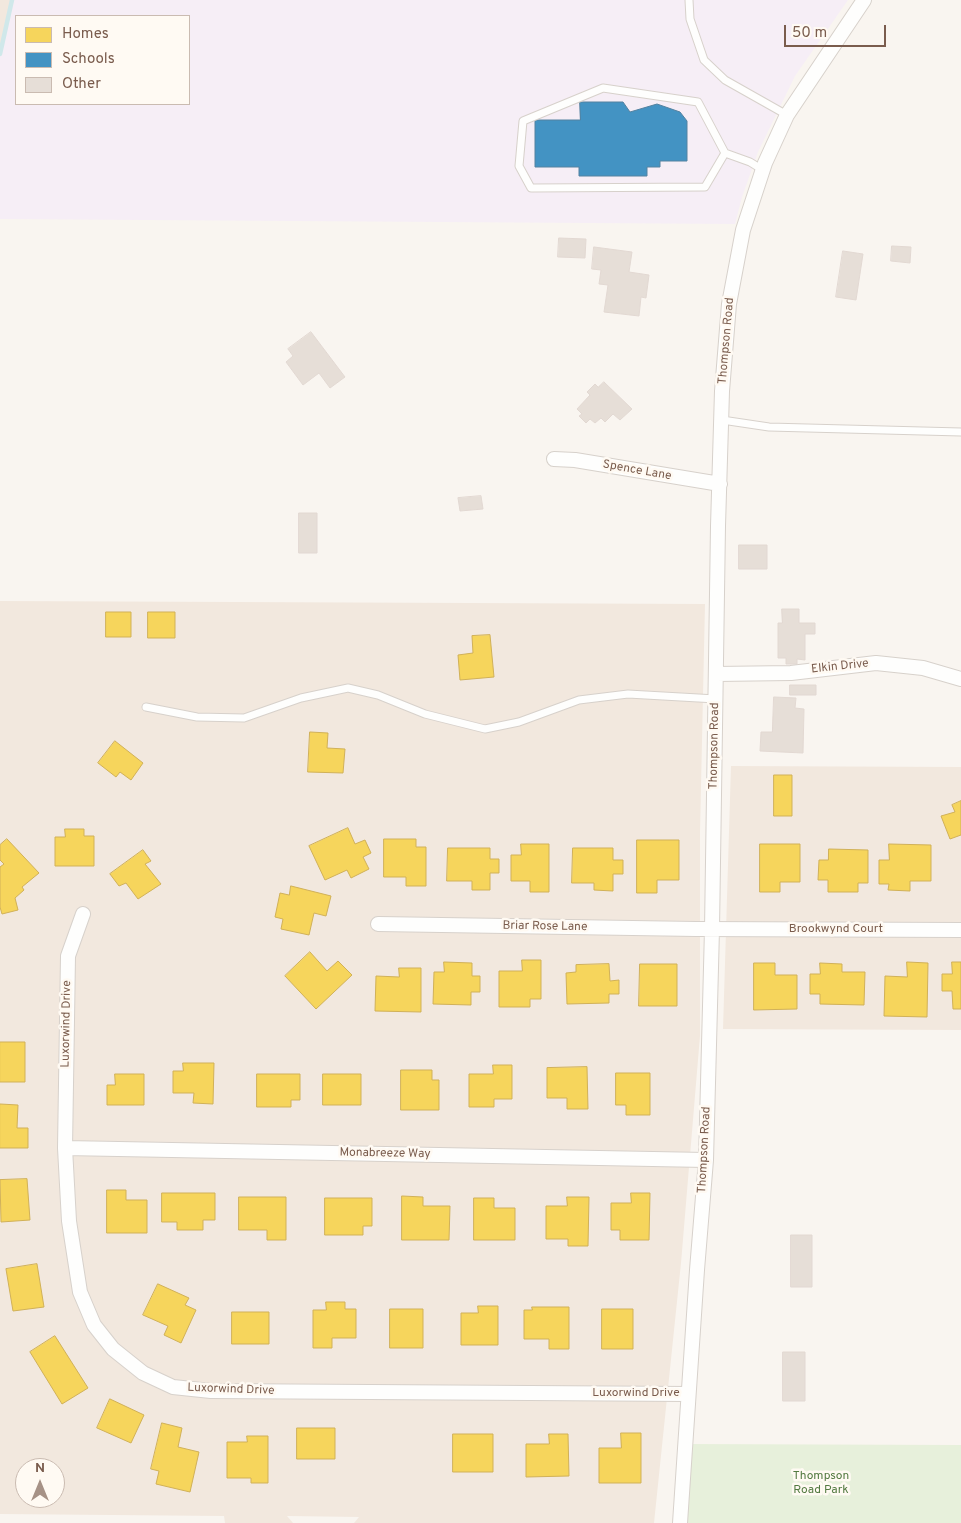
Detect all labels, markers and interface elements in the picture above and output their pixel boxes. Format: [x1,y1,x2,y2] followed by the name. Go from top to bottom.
[15,15,190,105] legend
[786,15,888,47] scale bar
[792,24,827,43] text: 50 m
[62,25,109,44] text: Homes
[62,50,115,69] text: Schools
[62,75,101,94] text: Other
[716,297,738,385] street label: Thompson Road
[601,458,673,484] street label: Spence Lane
[811,657,869,677] street label: Elkin Drive
[707,702,723,790] street label: Thompson Road
[502,919,588,935] street label: Briar Rose Lane
[789,923,883,937] street label: Brookwynd Court
[59,980,75,1068] street label: Luxorwind Drive
[696,1106,714,1194] street label: Thompson Road
[339,1146,431,1162] street label: Monabreeze Way
[187,1381,275,1399] street label: Luxorwind Drive
[592,1387,680,1401] street label: Luxorwind Drive
[15,1458,65,1508] north arrow
[35,1460,45,1477] text: N
[793,1470,849,1498] park label: Thompson Road Park

